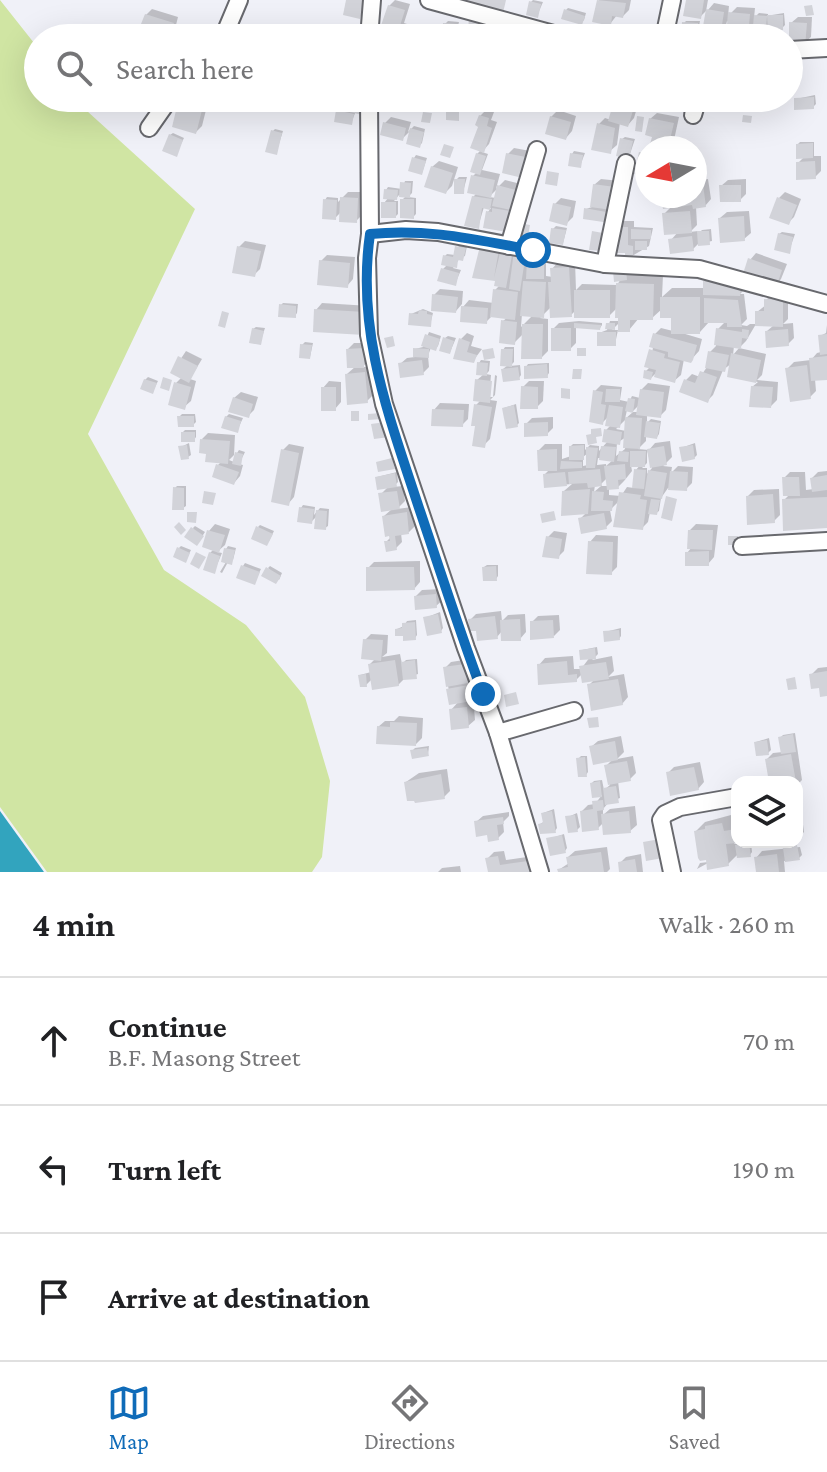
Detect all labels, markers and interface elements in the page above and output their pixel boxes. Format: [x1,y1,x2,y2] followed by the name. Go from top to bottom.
[24,24,803,112] search box
[52,46,96,90] icon: search
[116,52,254,85] text: Search here
[635,136,707,208] north arrow
[515,232,551,268] route start
[465,676,501,712] route end
[731,776,803,848] map controls
[731,776,803,848] button: layers
[32,906,115,943] text: 4 min
[659,910,795,939] text: Walk · 260 m
[108,1010,227,1043] text: Continue
[32,1019,76,1063] icon: ahead
[743,1027,795,1056] text: 70 m
[108,1043,300,1072] text: B.F. Masong Street
[32,1147,76,1191] icon: left
[108,1153,221,1186] text: Turn left
[733,1155,795,1184] text: 190 m
[32,1275,76,1319] icon: arrive
[108,1281,370,1314] text: Arrive at destination
[107,1381,151,1454] tab: Map
[364,1381,455,1454] tab: Directions
[669,1381,720,1454] tab: Saved

